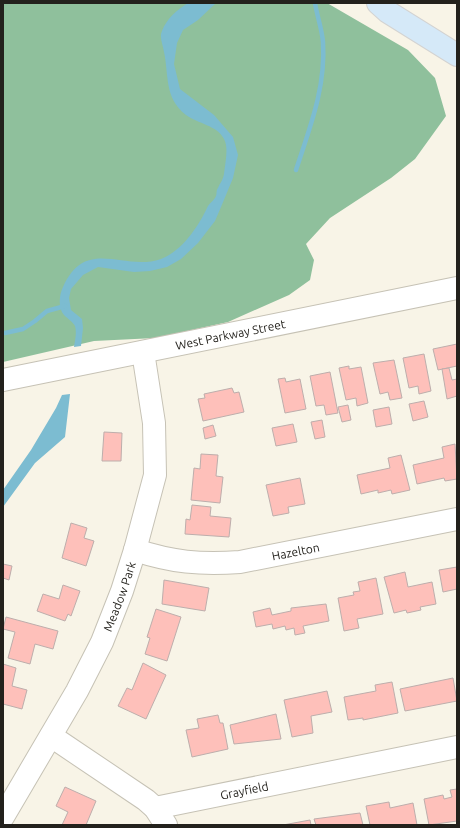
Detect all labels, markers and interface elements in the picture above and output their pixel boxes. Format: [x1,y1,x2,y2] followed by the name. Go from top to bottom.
[174,316,287,351] street label: West Parkway Street
[271,540,320,562] street label: Hazelton
[100,560,137,633] street label: Meadow Park
[219,779,269,801] street label: Grayfield

